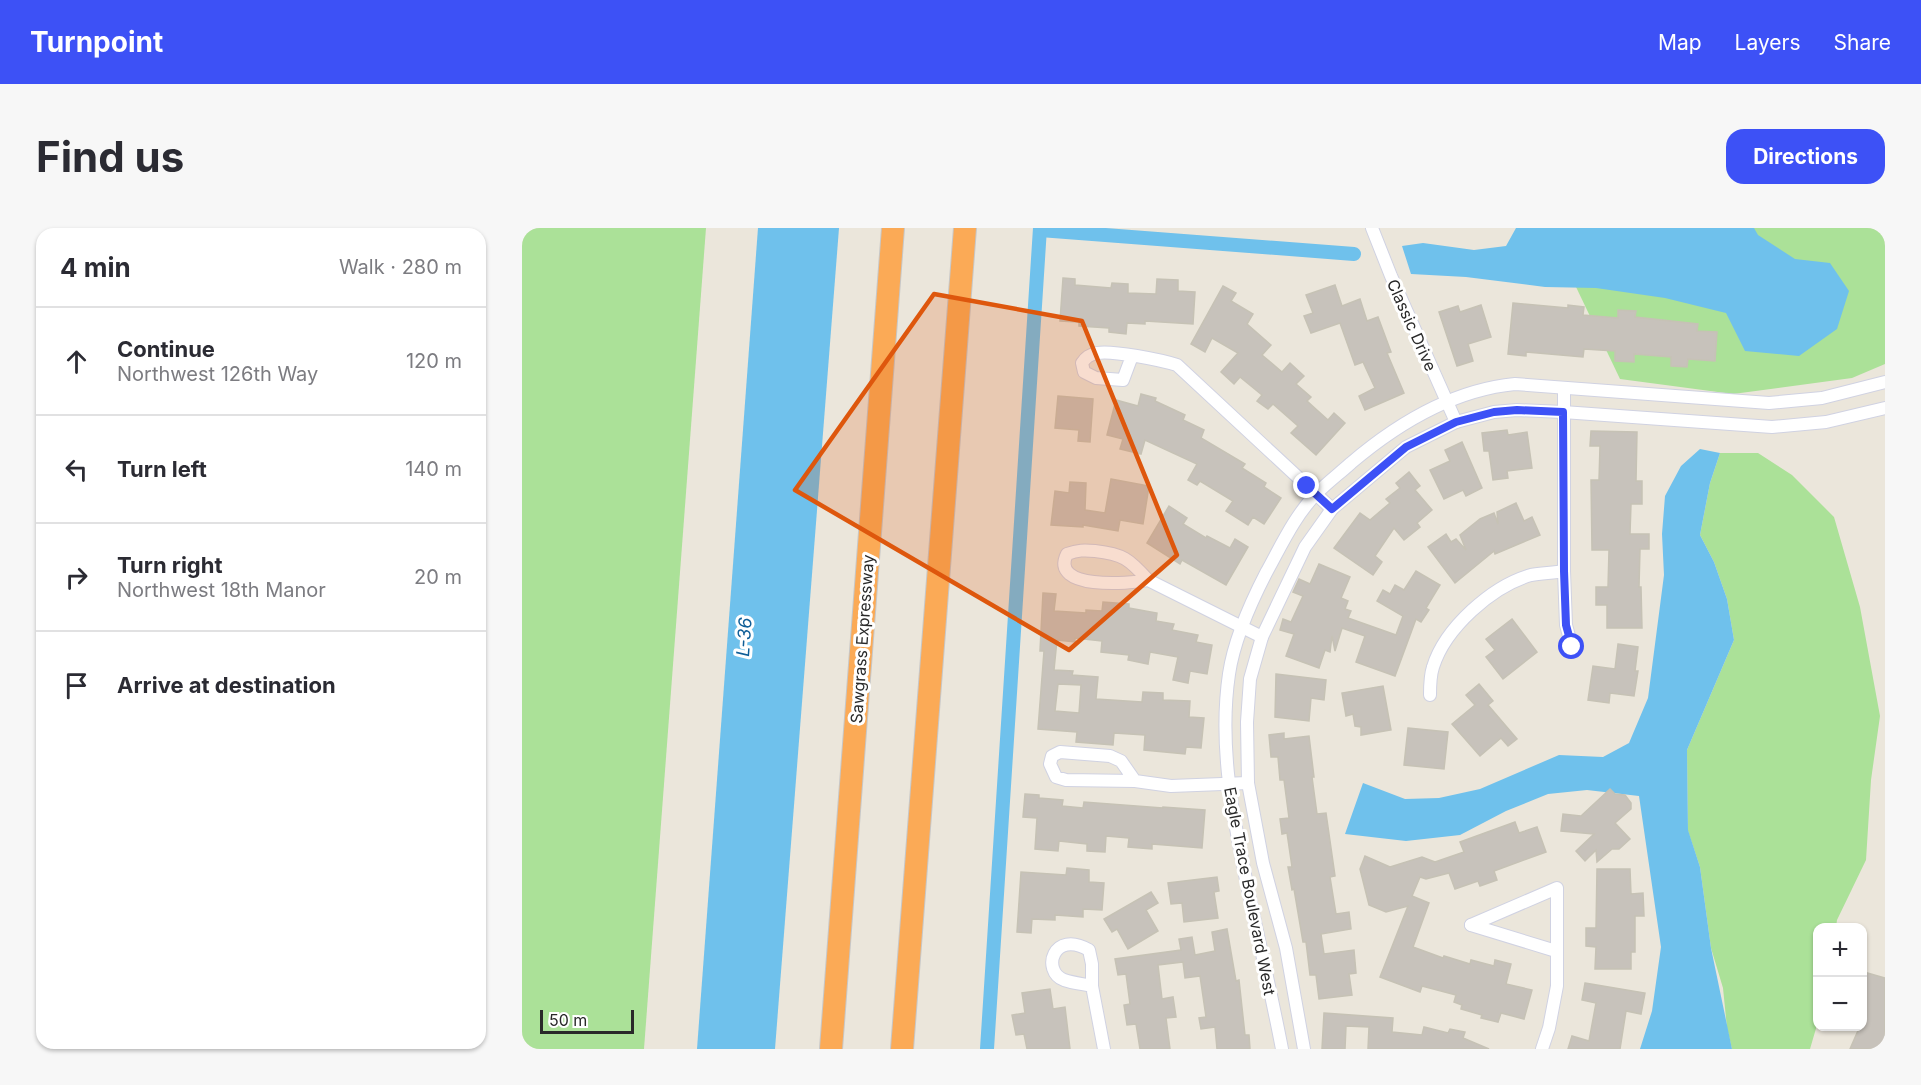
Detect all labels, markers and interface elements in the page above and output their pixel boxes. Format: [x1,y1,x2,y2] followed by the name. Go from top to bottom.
[30,25,163,59] text: Turnpoint
[1658,30,1702,55] text: Map
[1735,30,1801,55] text: Layers
[1834,30,1891,55] text: Share
[1726,129,1885,184] button: Directions
[36,131,184,182] text: Find us
[60,252,131,283] text: 4 min
[339,255,462,279] text: Walk · 280 m
[1383,276,1441,374] street label: Classic Drive
[117,336,215,362] text: Continue
[60,345,93,378] icon: ahead
[406,349,462,373] text: 120 m
[117,362,318,386] text: Northwest 126th Way
[60,453,93,486] icon: left
[117,456,207,482] text: Turn left
[405,457,462,481] text: 140 m
[1293,472,1319,498] route end
[117,552,223,578] text: Turn right
[846,554,878,724] street label: Sawgrass Expressway
[60,561,93,594] icon: right
[414,565,462,589] text: 20 m
[117,578,326,602] text: Northwest 18th Manor
[732,617,756,657] water label: L-36
[1558,633,1584,659] route start
[60,669,93,702] icon: arrive
[117,672,336,698] text: Arrive at destination
[1220,785,1280,997] street label: Eagle Trace Boulevard West
[1813,923,1867,1031] map controls
[1813,923,1867,977] button: +
[1813,977,1867,1031] button: −
[540,1007,634,1034] scale bar
[549,1010,587,1030] text: 50 m

